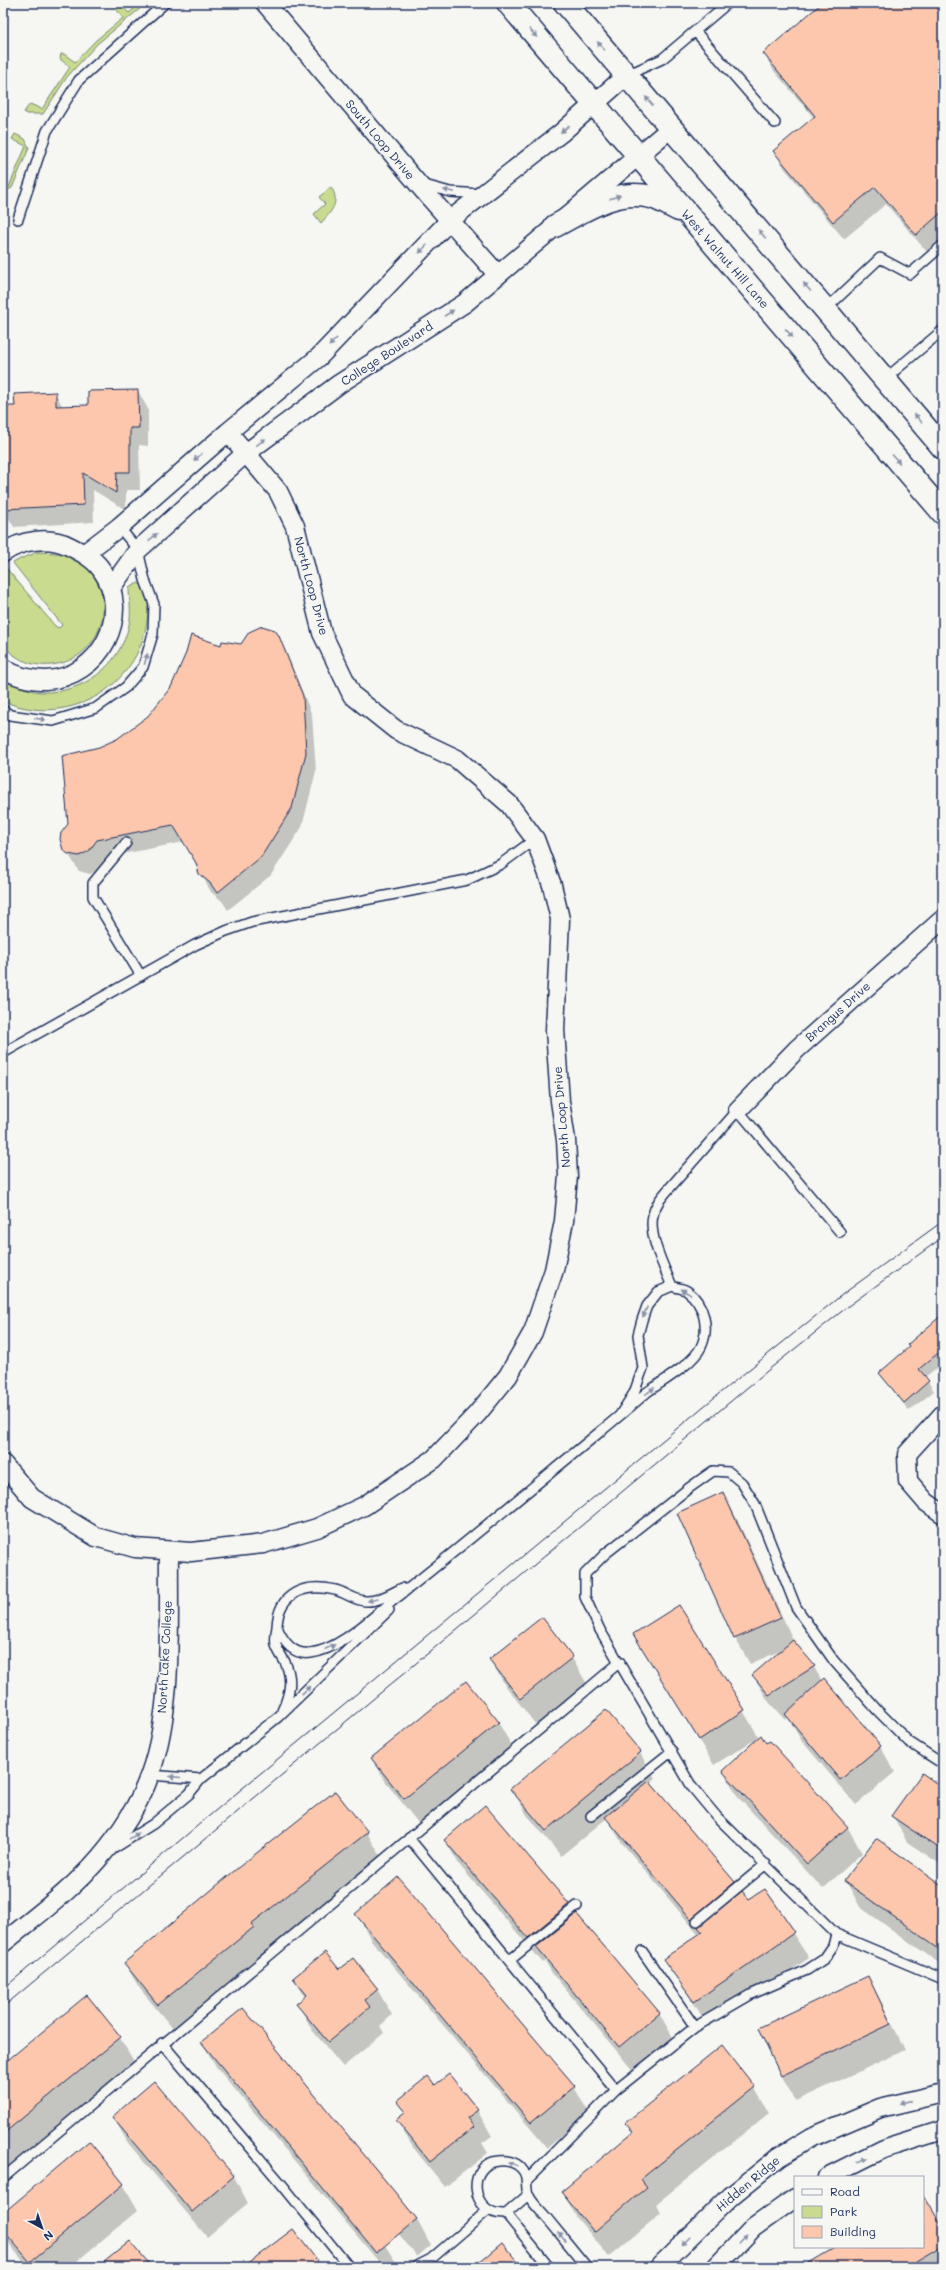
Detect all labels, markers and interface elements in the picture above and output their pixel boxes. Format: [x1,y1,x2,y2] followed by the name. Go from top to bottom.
[529,27,538,38] one-way arrow
[596,41,606,51] one-way arrow
[343,96,419,183] street label: South Loop Drive
[645,96,654,106] one-way arrow
[560,124,569,133] one-way arrow
[443,188,455,194] one-way arrow
[609,194,621,200] one-way arrow
[678,205,773,311] street label: West Walnut Hill Lane
[758,229,767,240] one-way arrow
[418,244,428,254] one-way arrow
[802,281,811,292] one-way arrow
[444,309,454,317] one-way arrow
[337,317,436,389] street label: College Boulevard
[784,328,793,338] one-way arrow
[328,337,338,347] one-way arrow
[913,413,922,423] one-way arrow
[256,438,266,446] one-way arrow
[193,453,204,462] one-way arrow
[892,454,901,464] one-way arrow
[148,532,158,542] one-way arrow
[291,535,333,637] street label: North Loop Drive
[143,652,149,664] one-way arrow
[34,716,46,722] one-way arrow
[801,978,873,1045] street label: Brangus Drive
[549,1066,573,1168] street label: North Loop Drive
[680,1289,691,1296] one-way arrow
[642,1307,648,1318] one-way arrow
[645,1386,656,1395] one-way arrow
[366,1597,379,1603] one-way arrow
[153,1600,175,1714] street label: North Lake College
[324,1643,336,1649] one-way arrow
[301,1686,312,1695] one-way arrow
[169,1773,181,1780] one-way arrow
[129,1832,139,1840] one-way arrow
[899,2099,911,2105] one-way arrow
[712,2152,783,2215] street label: Hidden Ridge
[856,2157,868,2163] one-way arrow
[506,2160,518,2166] one-way arrow
[794,2176,924,2248] legend
[830,2183,860,2199] text: Road
[830,2203,857,2219] text: Park
[22,2208,62,2248] north arrow
[830,2223,876,2239] text: Building
[41,2228,57,2244] text: N
[558,2231,567,2242] one-way arrow
[738,2234,747,2244] one-way arrow
[680,2236,690,2246] one-way arrow

